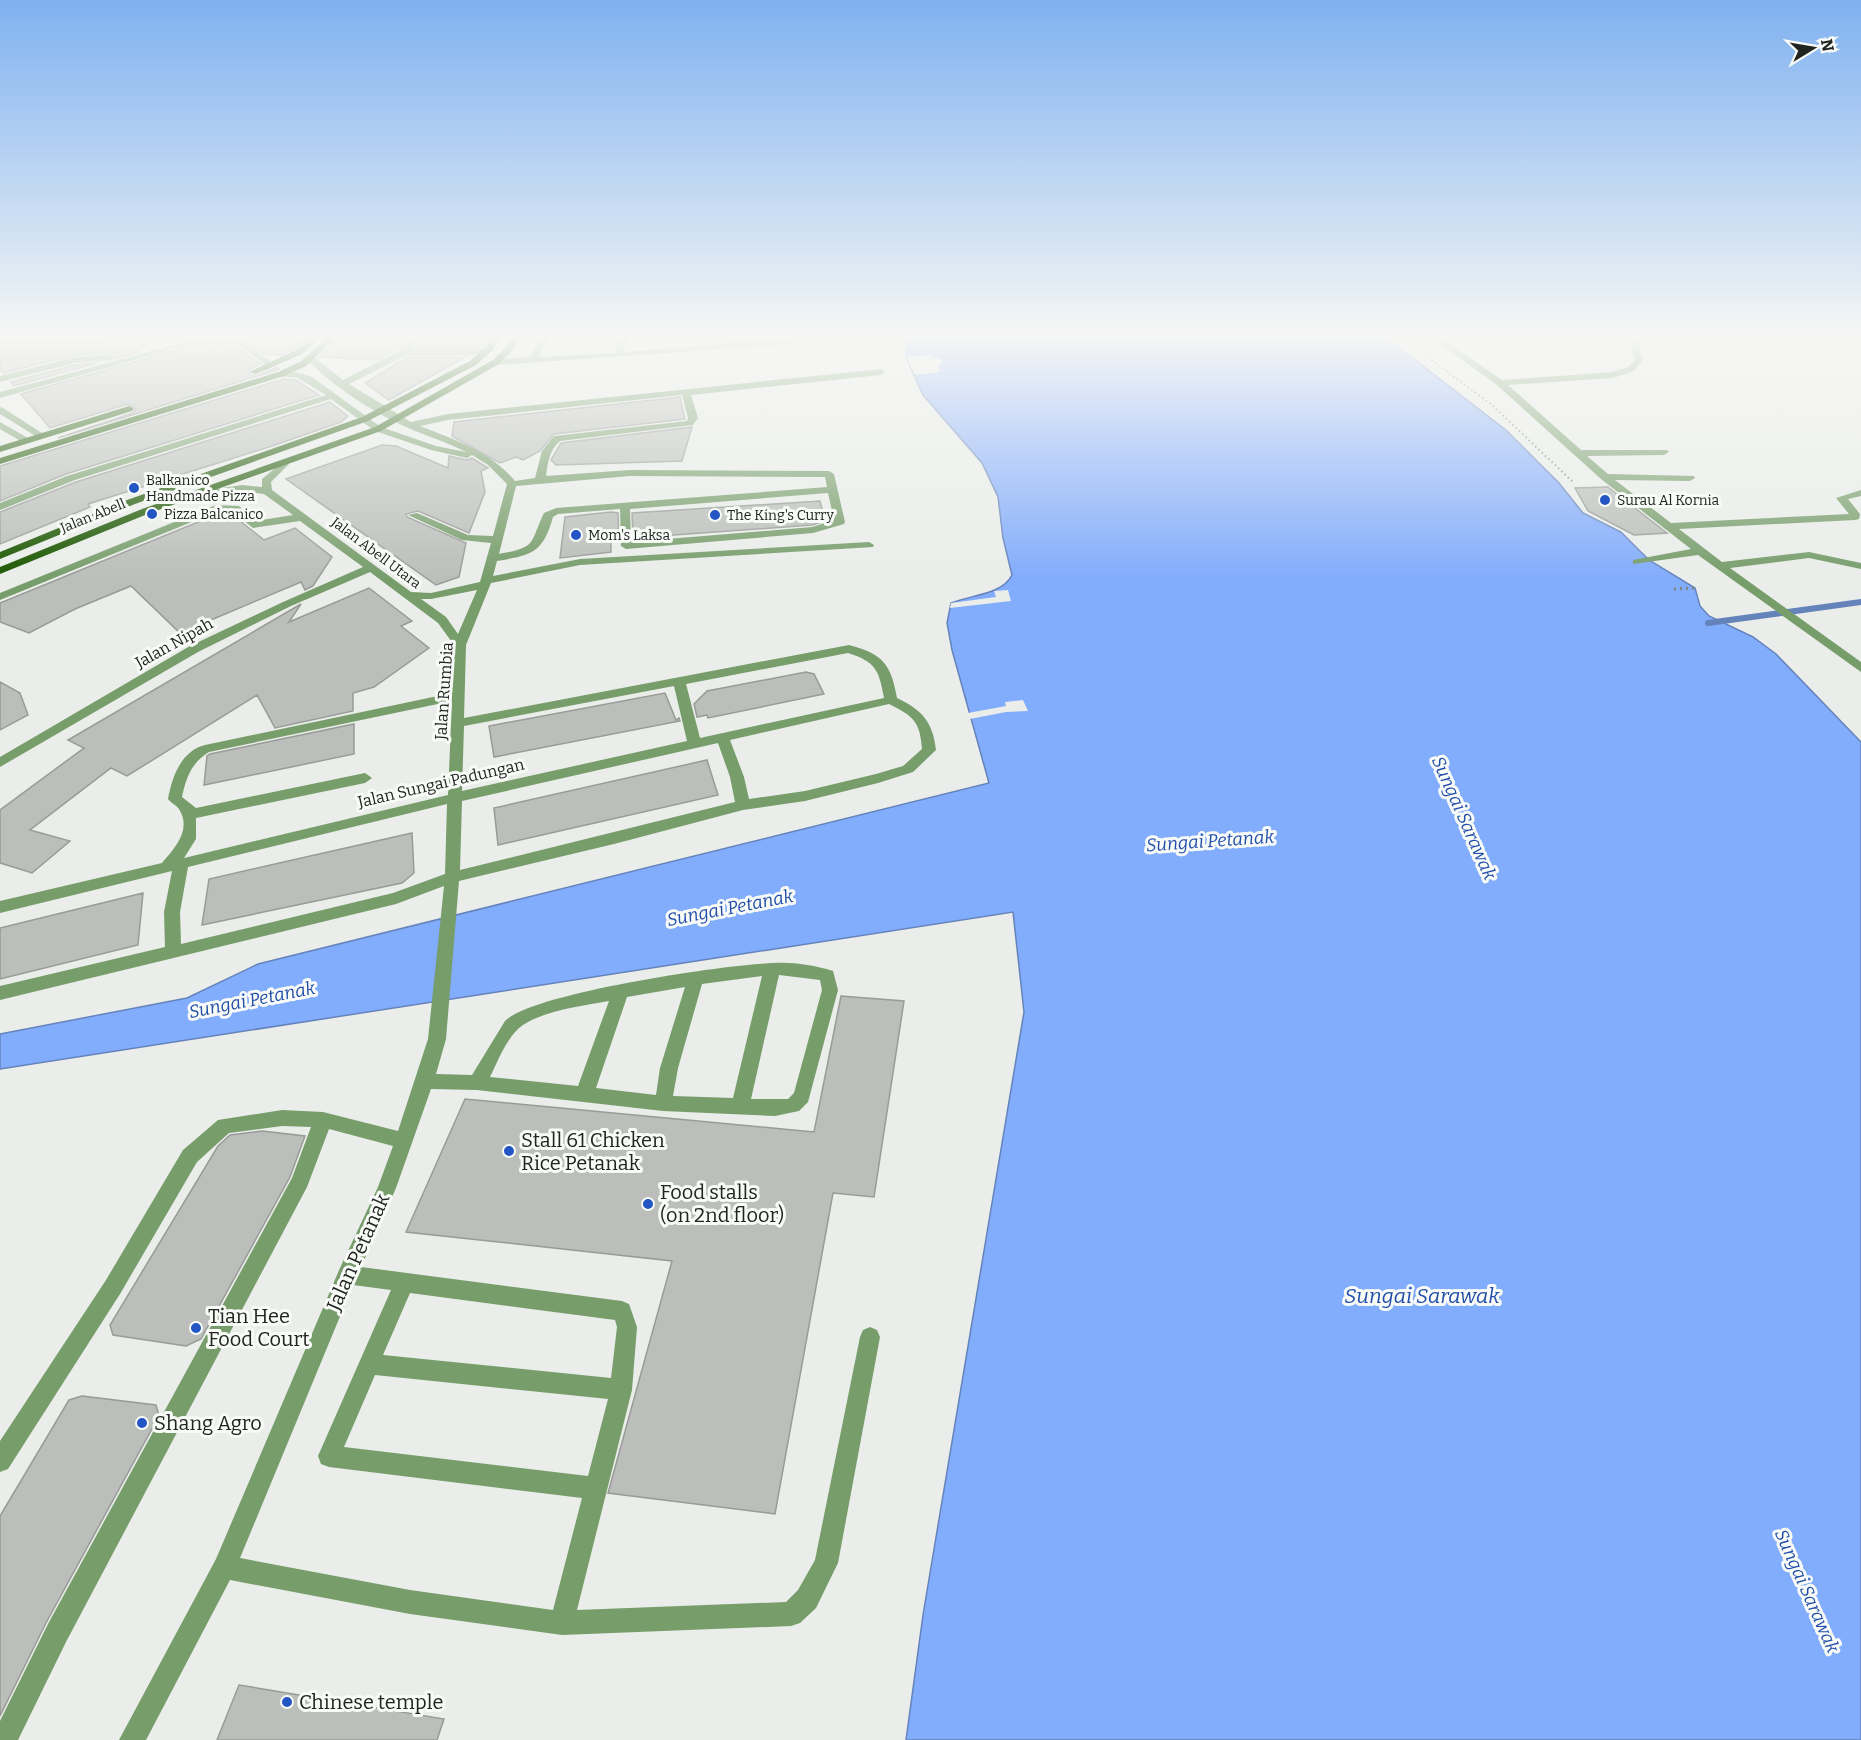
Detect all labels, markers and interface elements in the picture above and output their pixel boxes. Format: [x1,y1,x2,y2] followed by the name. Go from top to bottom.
[1783,18,1843,78] north arrow
[1817,37,1838,53] text: N
[146,472,255,505] place label: Balkanico Handmade Pizza
[127,481,141,495] marker: Balkanico Handmade Pizza
[1617,492,1720,509] place label: Surau Al Kornia
[1598,493,1612,507] marker: Surau Al Kornia
[57,495,128,537] street label: Jalan Abell
[164,506,263,523] place label: Pizza Balcanico
[145,507,159,521] marker: Pizza Balcanico
[727,507,834,524] place label: The King's Curry
[708,508,722,522] marker: The King's Curry
[327,513,424,592] street label: Jalan Abell Utara
[588,527,670,544] place label: Mom's Laksa
[569,528,583,542] marker: Mom's Laksa
[131,614,216,673] street label: Jalan Nipah
[431,641,457,742] street label: Jalan Rumbia
[1427,753,1501,883] water label: Sungai Sarawak
[355,755,526,812] street label: Jalan Sungai Padungan
[1145,826,1275,856] water label: Sungai Petanak
[665,885,795,931] water label: Sungai Petanak
[187,977,317,1023] water label: Sungai Petanak
[521,1128,665,1175] place label: Stall 61 Chicken Rice Petanak
[502,1144,516,1158] marker: Stall 61 Chicken Rice Petanak
[660,1180,784,1227] place label: Food stalls (on 2nd floor)
[321,1189,395,1315] street label: Jalan Petanak
[641,1197,655,1211] marker: Food stalls (on 2nd floor)
[1344,1283,1500,1309] water label: Sungai Sarawak
[208,1304,310,1351] place label: Tian Hee Food Court
[189,1321,203,1335] marker: Tian Hee Food Court
[154,1411,262,1435] place label: Shang Agro
[135,1416,149,1430] marker: Shang Agro
[1770,1526,1844,1656] water label: Sungai Sarawak
[299,1690,443,1714] place label: Chinese temple
[280,1695,294,1709] marker: Chinese temple

